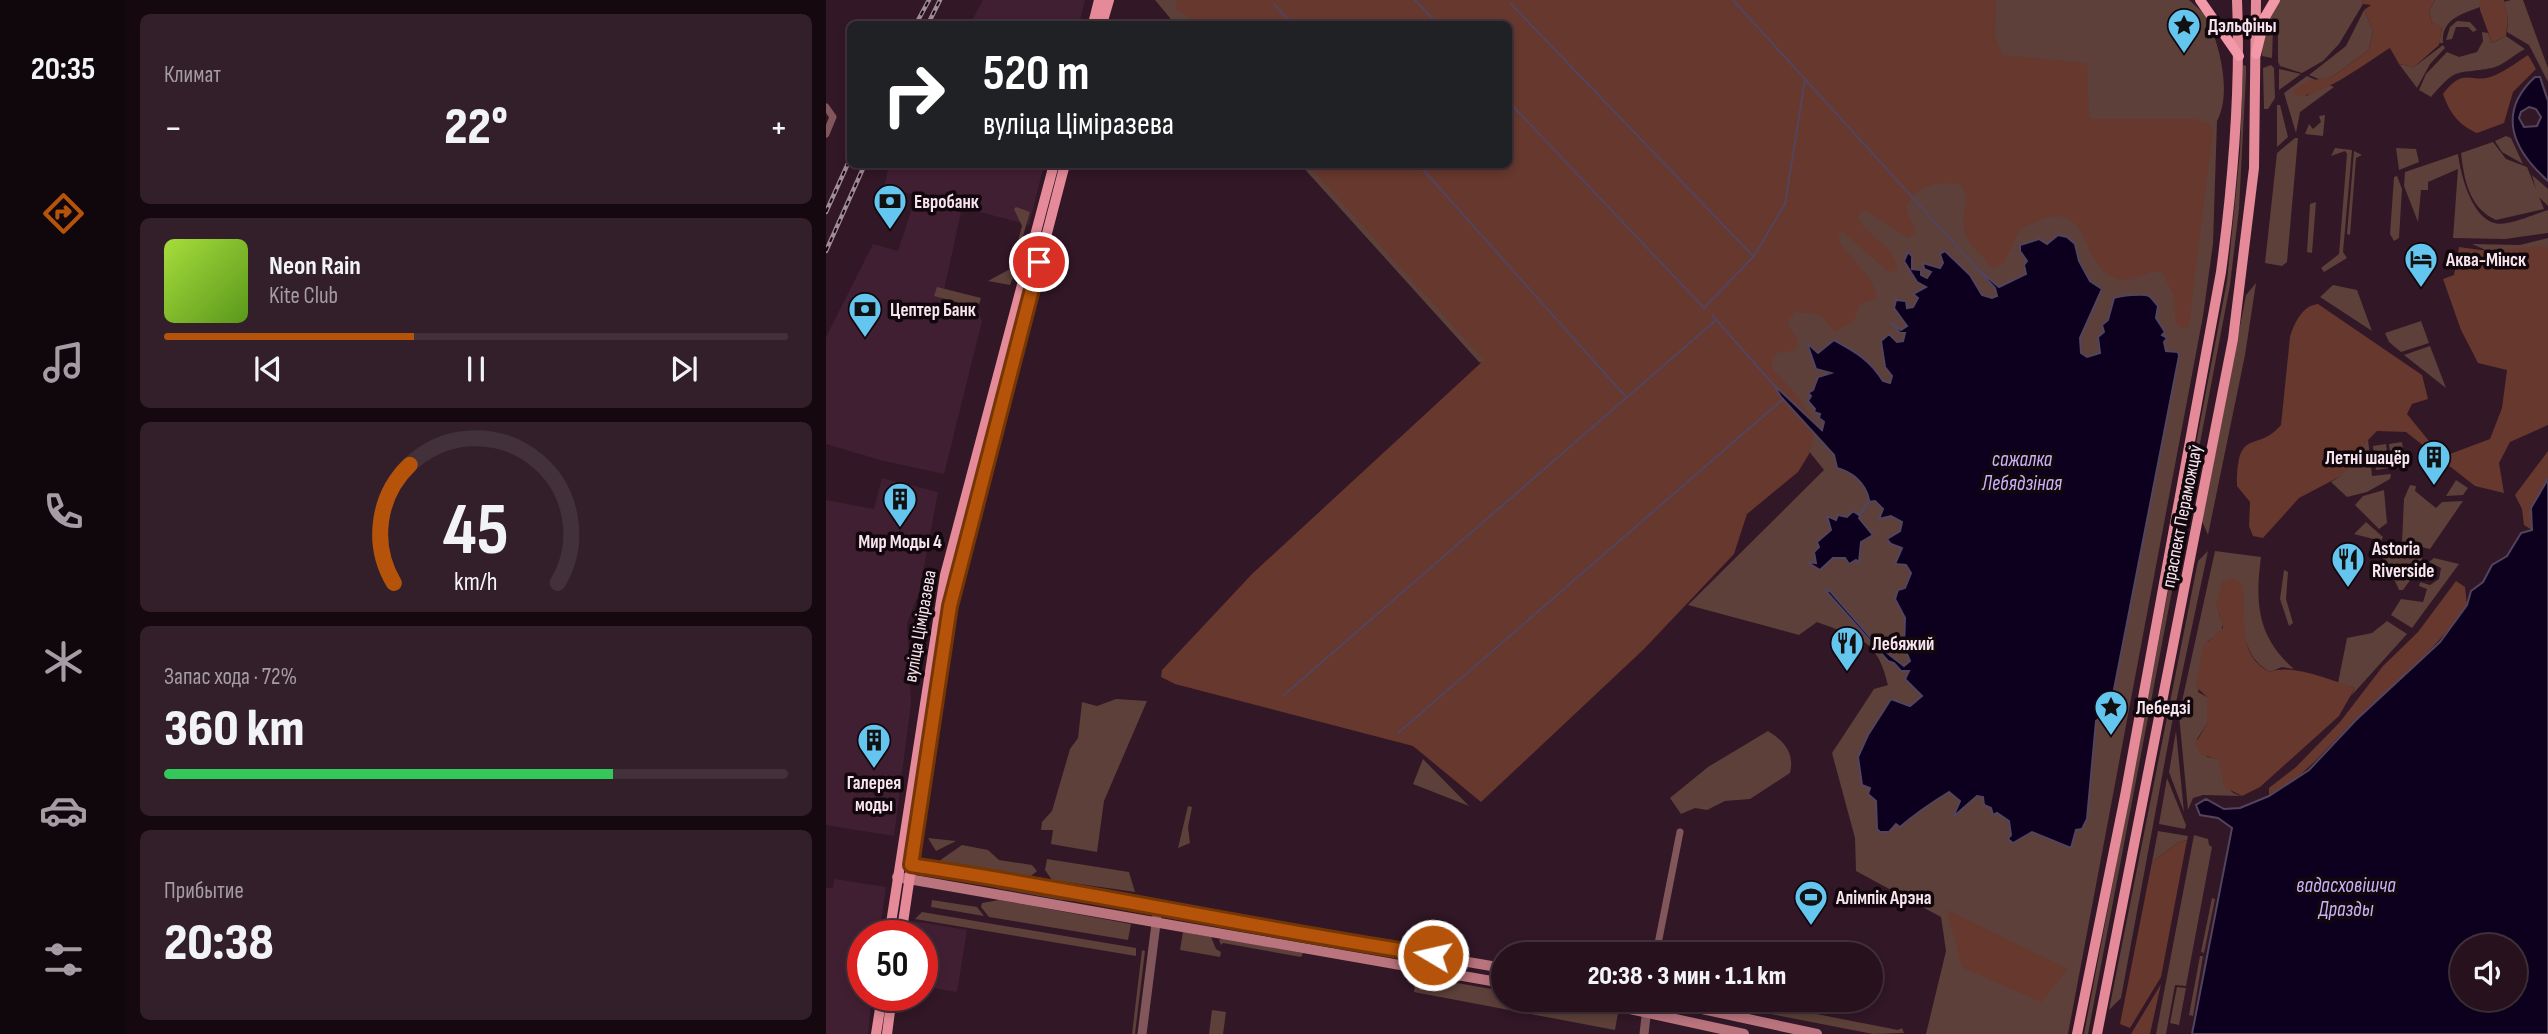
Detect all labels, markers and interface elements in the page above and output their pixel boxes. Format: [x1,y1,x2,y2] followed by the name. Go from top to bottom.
[2165,6,2203,55] place icon: Дэльфіны
[2208,15,2276,38] place label: Дэльфіны
[983,45,1089,104] text: 520 m
[868,49,959,140] icon: right
[31,50,95,89] text: 20:35
[164,61,221,89] text: Климат
[444,96,508,159] text: 22°
[983,105,1174,144] text: вуліца Ціміразева
[164,106,183,151] text: −
[769,106,788,151] text: +
[871,182,909,231] bank icon: Евробанк
[39,189,88,238] icon: directions
[914,191,979,214] place label: Евробанк
[1009,232,1069,292] pin
[2402,240,2440,289] hotel icon: Аква-Мінск
[1020,243,1058,281] icon: arrive
[2445,249,2526,272] place label: Аква-Мінск
[269,251,361,282] text: Neon Rain
[269,282,338,310] text: Kite Club
[846,290,884,339] bank icon: Цептер Банк
[890,299,976,322] place label: Цептер Банк
[39,338,88,387] icon: music
[249,350,287,388] icon: previous
[457,350,495,388] icon: pause
[665,350,703,388] icon: next
[2415,438,2453,487] building icon: Летні шацёр
[2157,442,2208,590] street label: праспект Пераможцаў
[1981,447,2062,496] water label: сажалка Лебядзіная
[2325,447,2410,470] place label: Летні шацёр
[881,480,919,529] building icon: Мир Моды 4
[39,487,88,536] icon: phone
[443,487,509,575] text: 45
[858,531,942,554] place label: Мир Моды 4
[2371,538,2434,583] place label: Astoria Riverside
[2329,540,2367,589] restaurant icon: Astoria Riverside
[454,567,498,598] text: km/h
[899,568,942,684] street label: вуліца Ціміразева
[1828,624,1866,673] restaurant icon: Лебяжий
[1872,633,1934,656] place label: Лебяжий
[39,637,88,686] icon: climate
[164,663,297,691] text: Запас хода · 72%
[2092,688,2130,737] place icon: Лебедзі
[2136,697,2191,720] place label: Лебедзі
[164,698,305,761] text: 360 km
[855,721,893,770] building icon: Галерея моды
[847,772,901,817] place label: Галерея моды
[39,786,88,835] icon: car
[2296,873,2396,922] water label: вадасховішча Дразды
[164,877,244,905] text: Прибытие
[1792,878,1830,927] sports icon: Алімпік Арэна
[1835,887,1931,910] place label: Алімпік Арэна
[164,912,274,975] text: 20:38
[1396,918,1470,992] position arrow
[847,920,938,1011] speed limit sign: 50
[2450,934,2527,1011] map controls
[2450,934,2527,1011] button: sound
[39,935,88,984] icon: filters
[1588,961,1786,992] text: 20:38 · 3 мин · 1.1 km

